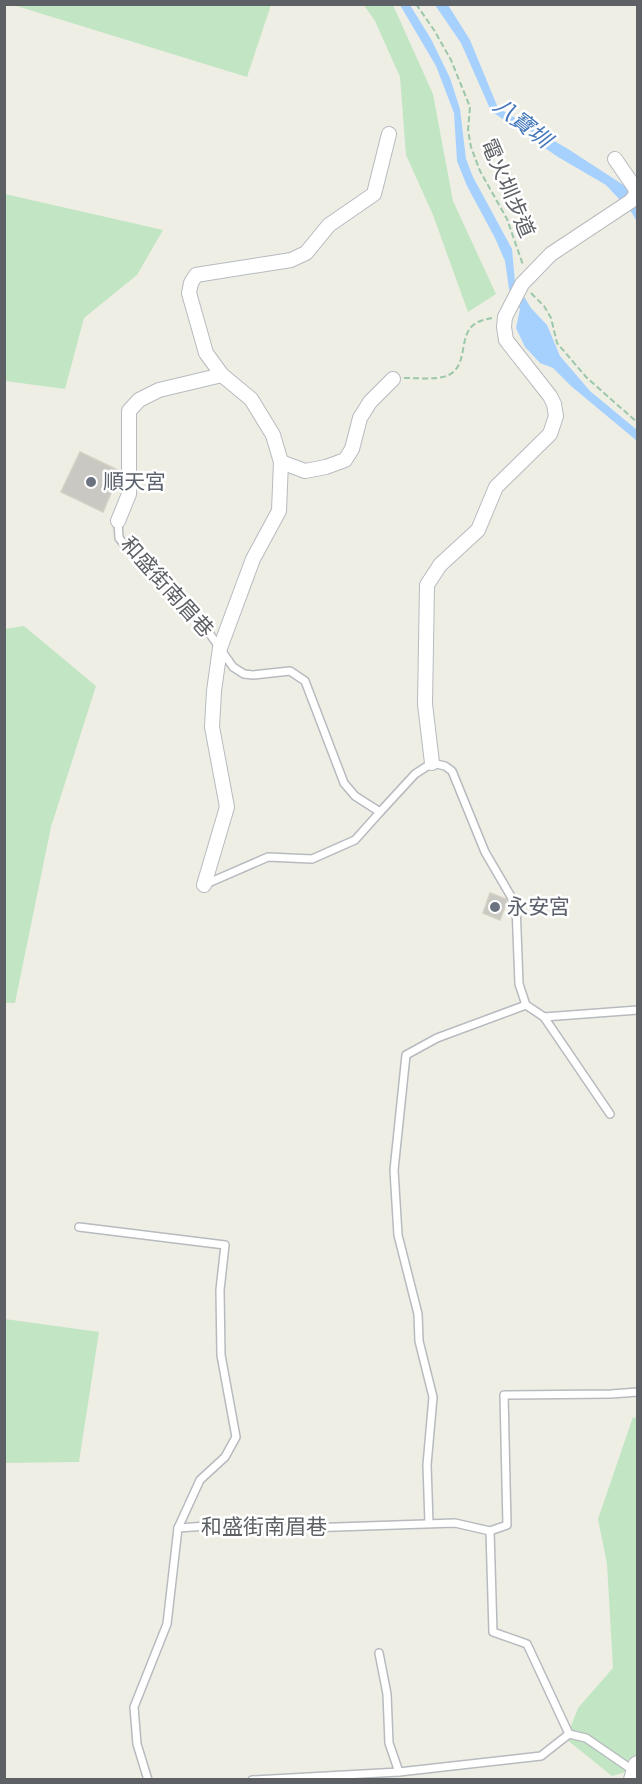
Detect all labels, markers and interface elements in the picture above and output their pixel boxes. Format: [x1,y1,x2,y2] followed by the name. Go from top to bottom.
[488,92,558,155] water label: 八寶圳
[476,135,540,241] street label: 電火圳步道
[103,470,166,494] place label: 順天宮
[84,475,98,489] marker: 順天宮
[116,532,218,642] street label: 和盛街南眉巷
[507,895,570,919] place label: 永安宮
[488,900,502,914] marker: 永安宮
[201,1515,327,1539] street label: 和盛街南眉巷

